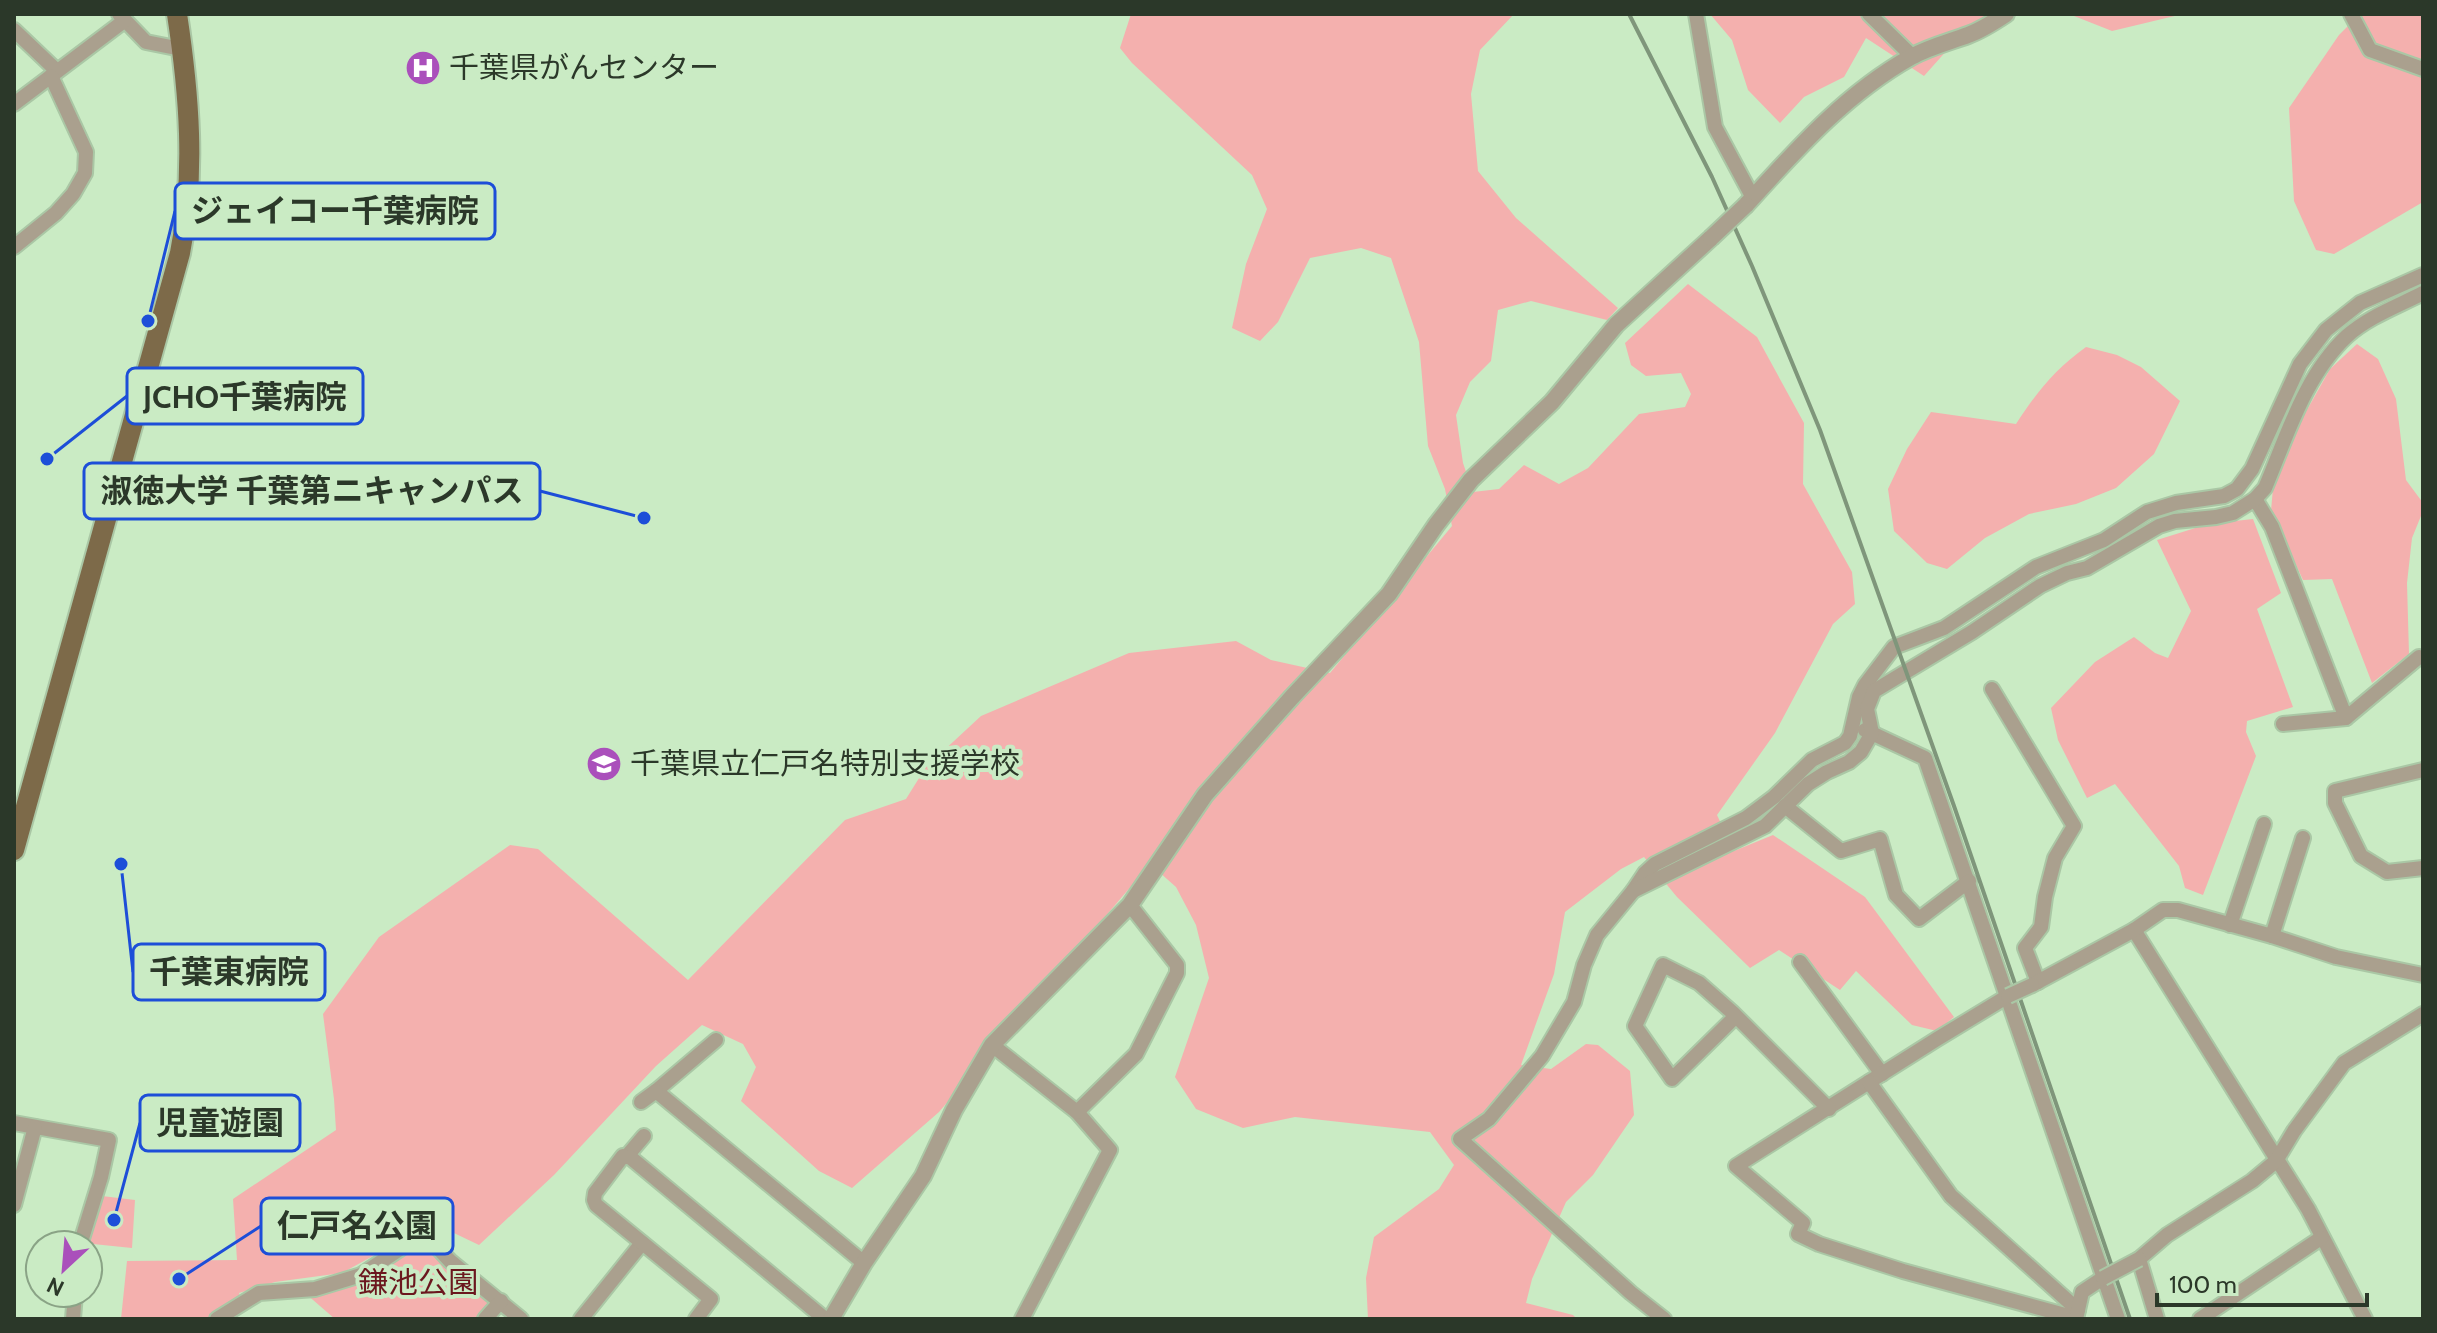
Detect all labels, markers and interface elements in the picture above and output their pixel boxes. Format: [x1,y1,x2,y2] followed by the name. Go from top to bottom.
[404,49,442,87] hospital icon: 千葉県がんセンター
[449,49,719,86] place label: 千葉県がんセンター
[175,183,495,239] callout: ジェイコー千葉病院
[191,191,479,230] text: ジェイコー千葉病院
[127,368,363,424] callout: JCHO千葉病院
[142,377,347,416] text: JCHO千葉病院
[84,463,540,519] callout: 淑徳大学 千葉第ニキャンパス
[100,471,524,510] text: 淑徳大学 千葉第ニキャンパス
[585,745,623,783] school or university icon: 千葉県立仁戸名特別支援学校
[630,745,1020,782] place label: 千葉県立仁戸名特別支援学校
[133,944,325,1000] callout: 千葉東病院
[149,952,309,991] text: 千葉東病院
[140,1095,300,1151] callout: 児童遊園
[156,1103,284,1142] text: 児童遊園
[261,1198,453,1254] callout: 仁戸名公園
[277,1206,437,1245] text: 仁戸名公園
[24,1229,104,1309] north arrow
[2157,1257,2367,1307] scale bar
[358,1264,478,1301] park label: 鎌池公園
[2169,1270,2237,1299] text: 100 m
[43,1271,68,1302] text: N

